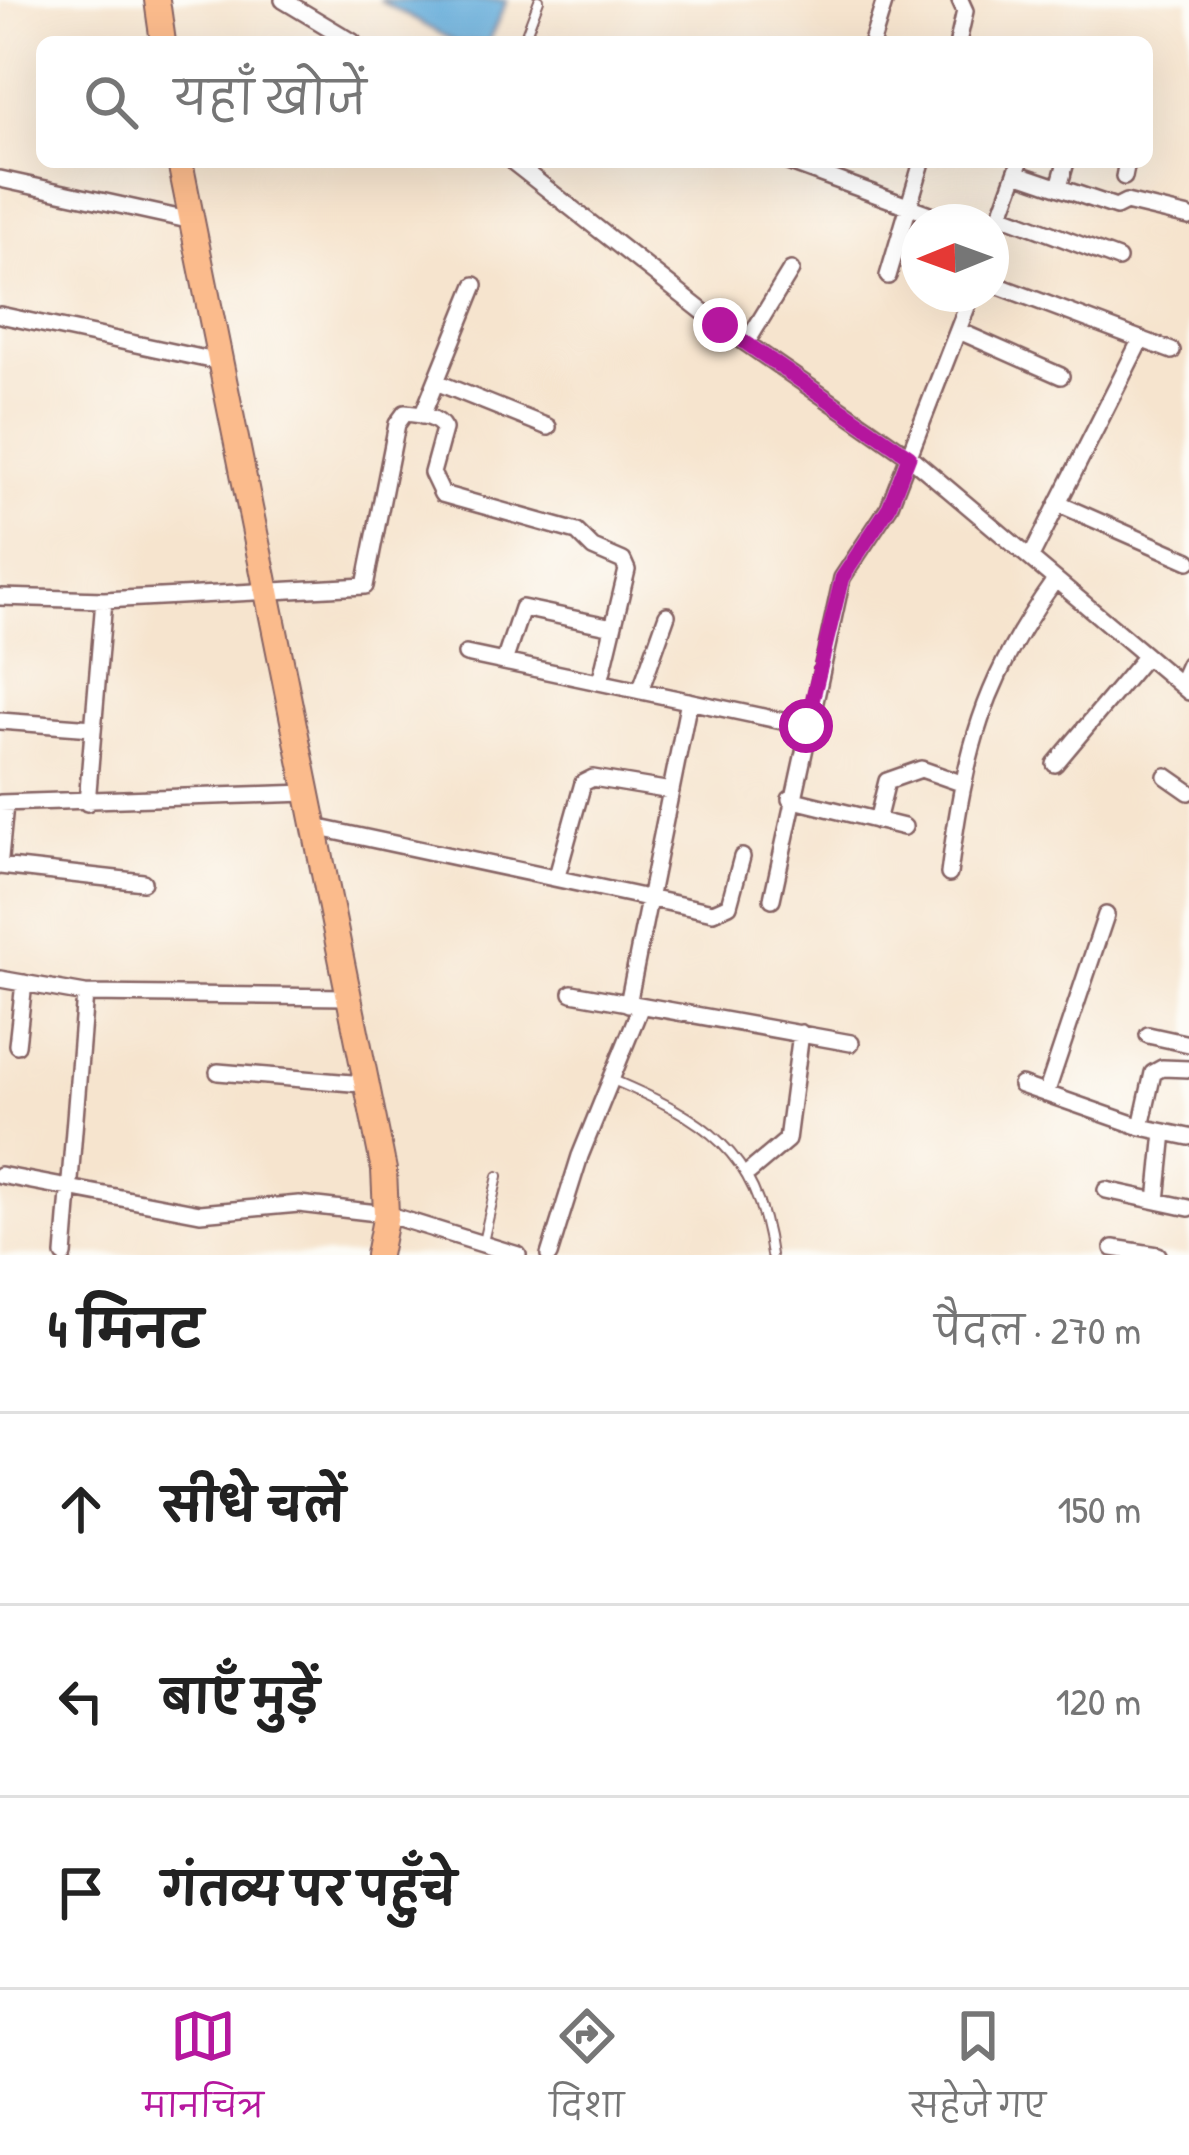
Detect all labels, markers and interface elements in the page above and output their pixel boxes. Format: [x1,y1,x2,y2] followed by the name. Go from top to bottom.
[36,36,1153,168] search box
[174,67,366,128] text: यहाँ खोजें
[78,69,144,135] icon: search
[901,204,1009,312] north arrow
[693,298,747,352] route end
[779,699,833,753] route start
[48,1294,203,1363] text: 4 मिनट
[935,1303,1141,1356] text: पैदल · 270 m
[162,1474,345,1535] text: सीधे चलें
[48,1476,114,1542] icon: ahead
[1057,1482,1141,1535] text: 150 m
[162,1666,319,1727] text: बाएँ मुड़ें
[48,1668,114,1734] icon: left
[1056,1674,1141,1727] text: 120 m
[162,1858,456,1919] text: गंतव्य पर पहुँचे
[48,1860,114,1926] icon: arrive
[143,2003,264,2142] tab: मानचित्र
[549,2003,624,2142] tab: दिशा
[910,2003,1046,2142] tab: सहेजे गए

